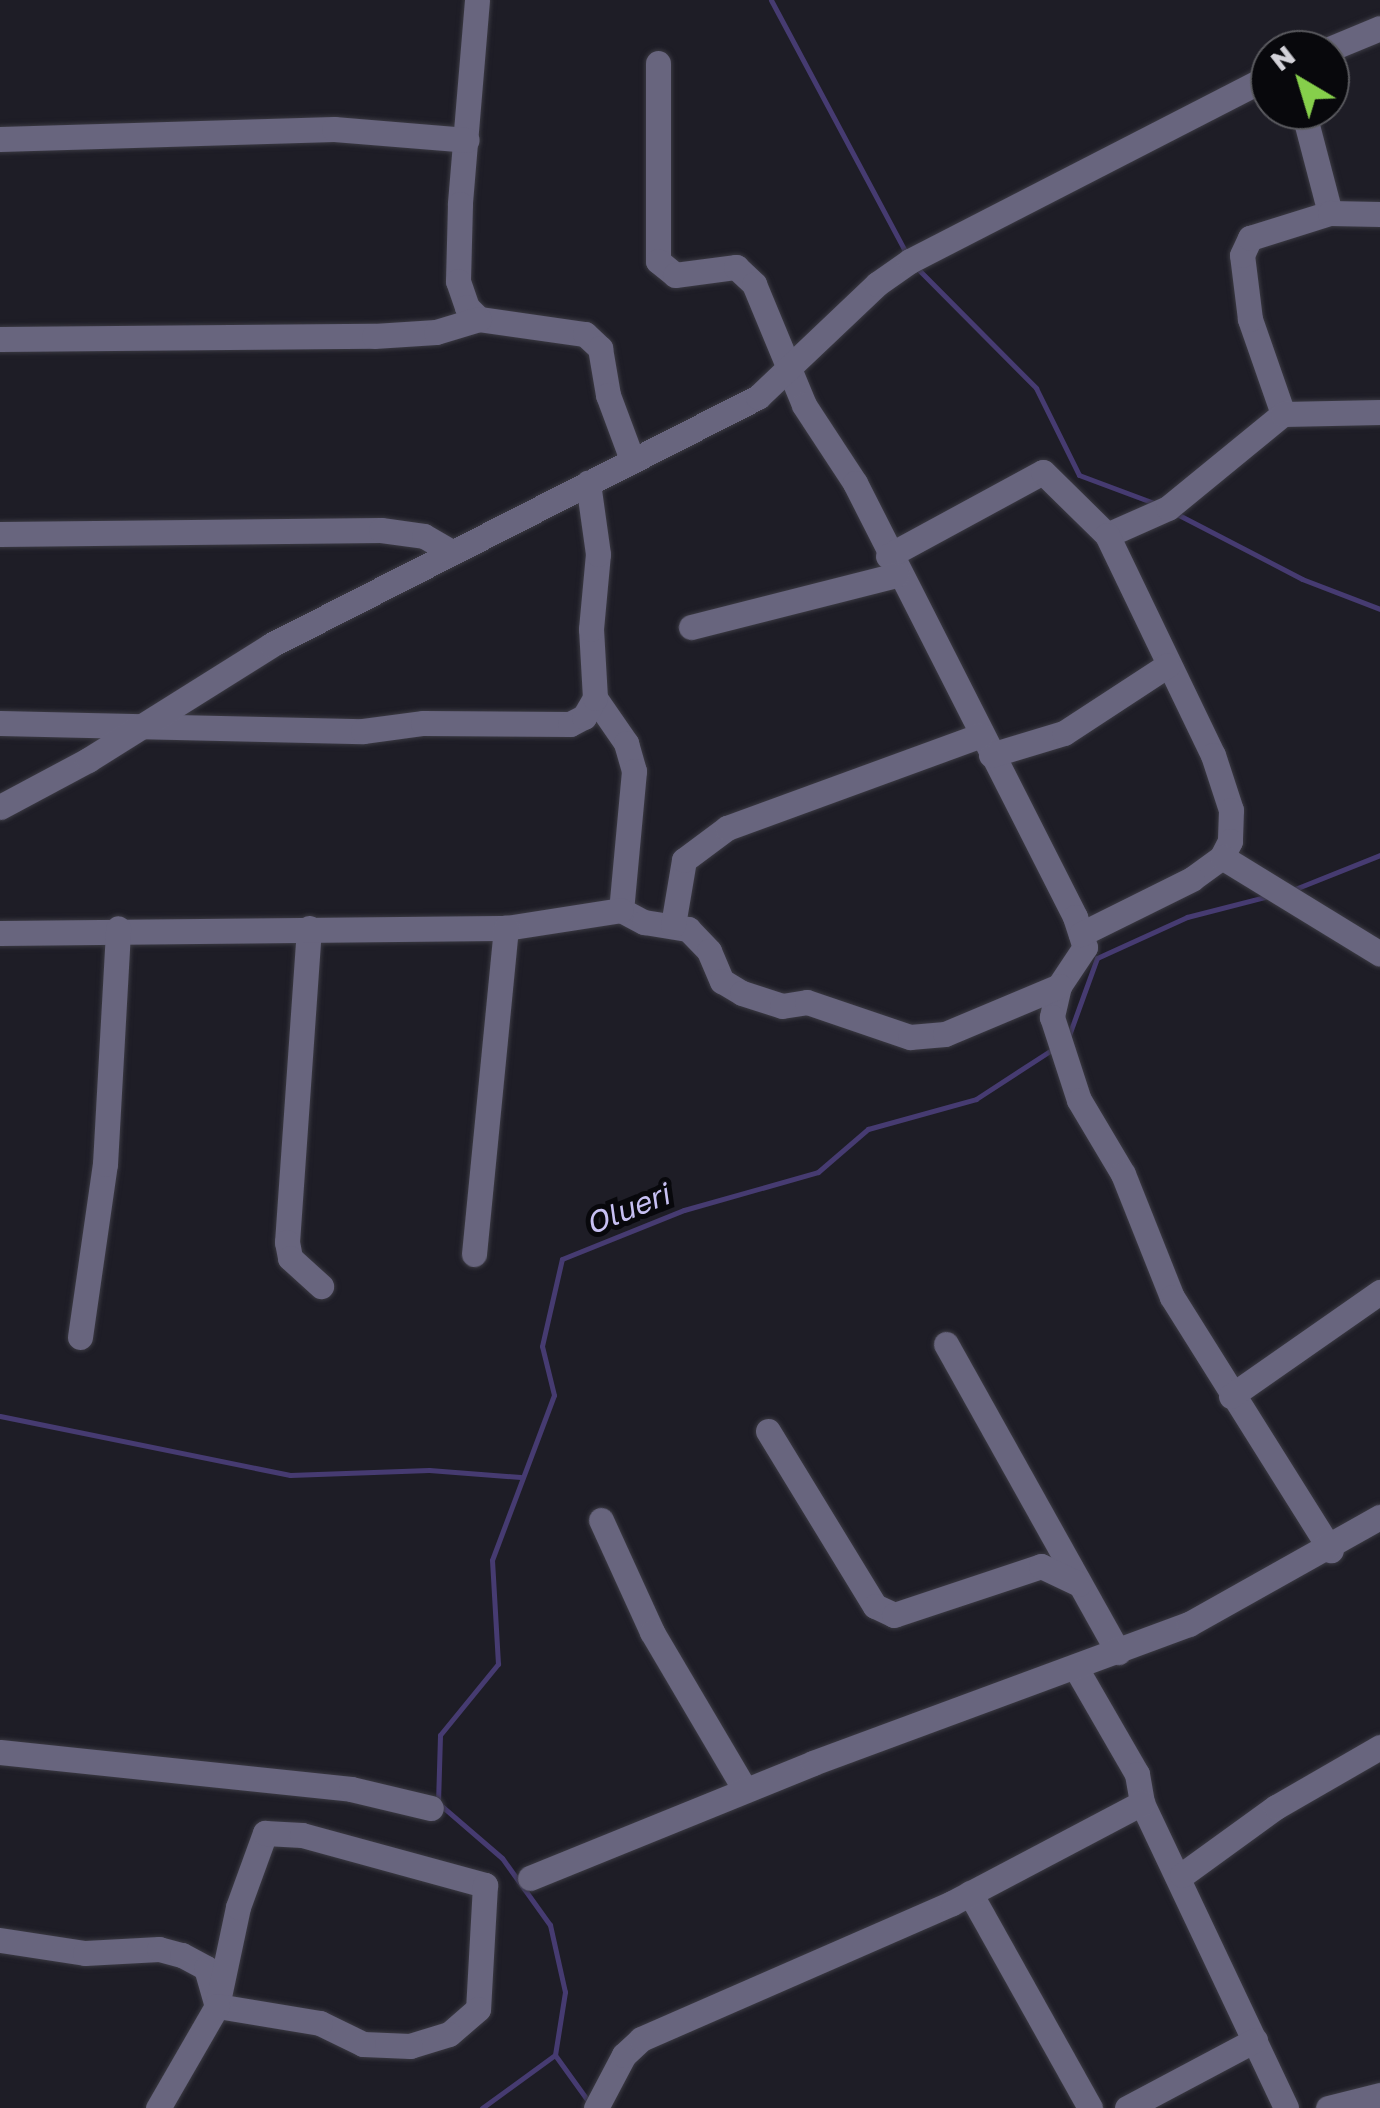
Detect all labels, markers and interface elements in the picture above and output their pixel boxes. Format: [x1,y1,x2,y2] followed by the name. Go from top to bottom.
[1250,30,1350,130] north arrow
[1264,38,1301,77] text: N
[580,1176,674,1242] water label: Olueri

